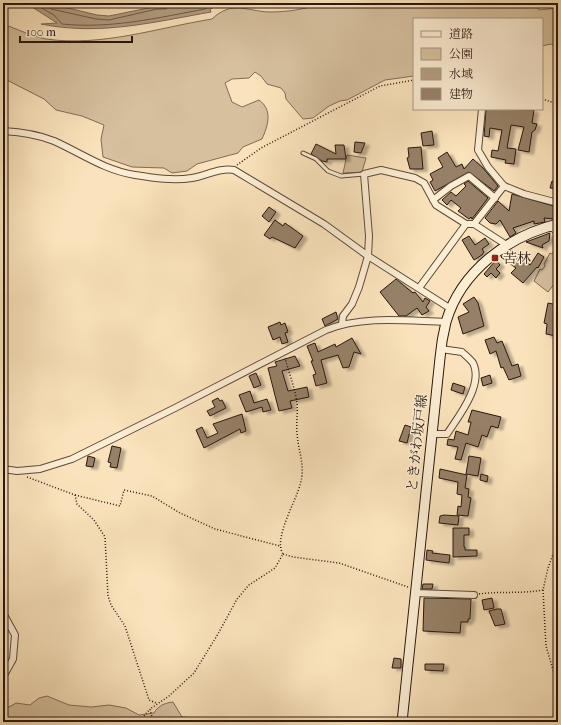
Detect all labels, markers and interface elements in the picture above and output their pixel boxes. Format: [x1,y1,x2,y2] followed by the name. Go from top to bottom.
[20,18,132,44] scale bar
[413,18,543,110] legend
[26,25,56,39] text: 100 m
[449,27,473,41] text: 道路
[449,47,473,61] text: 公園
[449,67,473,81] text: 水域
[449,87,473,101] text: 建物
[503,250,531,267] place label: 苦林
[490,253,500,263] marker: 苦林
[403,393,431,493] street label: ときがわ坂戸線

